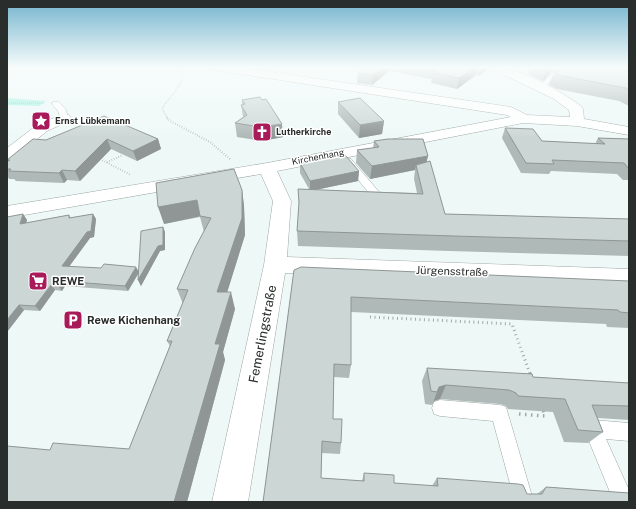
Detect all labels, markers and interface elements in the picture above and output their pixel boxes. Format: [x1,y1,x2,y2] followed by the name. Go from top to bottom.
[30,110,52,132] place icon: Ernst Lübkemann
[55,115,130,126] place label: Ernst Lübkemann
[251,121,273,143] church icon: Lutherkirche
[276,126,331,137] place label: Lutherkirche
[291,146,345,167] street label: Kirchenhang
[416,264,488,278] street label: Jürgensstraße
[27,270,49,292] supermarket icon: REWE
[52,275,84,287] place label: REWE
[246,284,279,384] street label: Femerlingstraße
[62,309,84,331] parking icon: Rewe Kichenhang
[87,314,180,326] place label: Rewe Kichenhang

